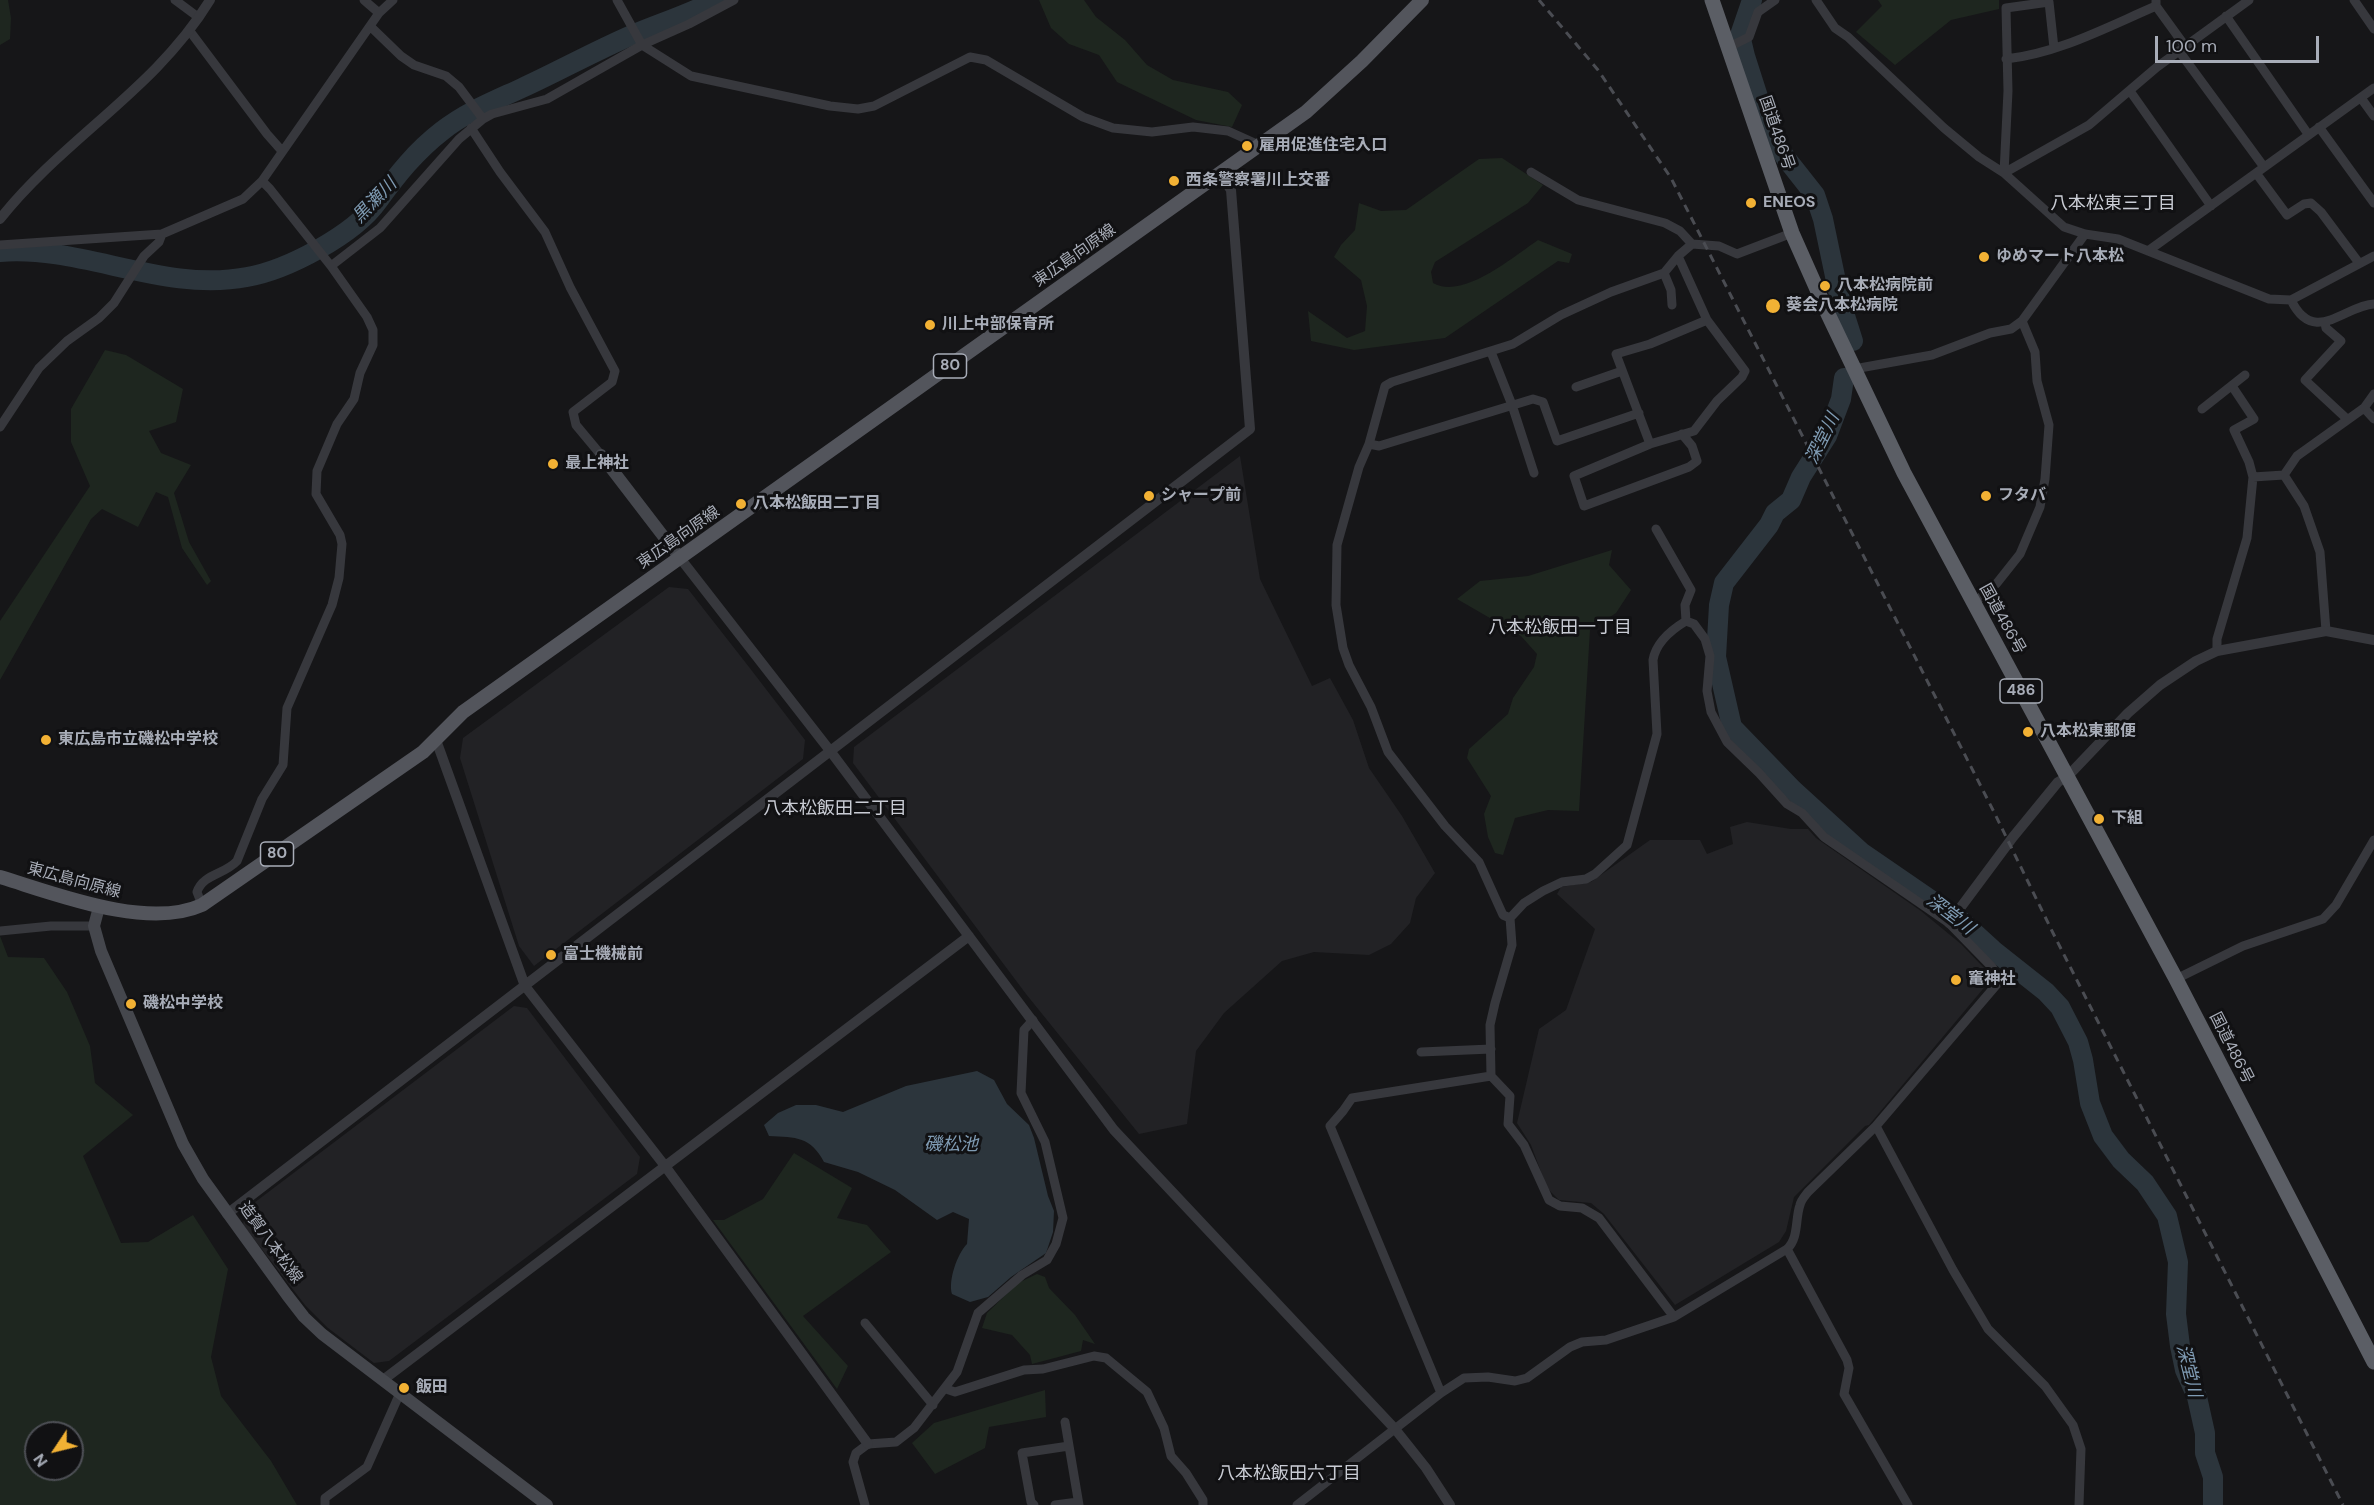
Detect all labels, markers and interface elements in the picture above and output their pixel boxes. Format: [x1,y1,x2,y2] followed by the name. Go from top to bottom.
[2158,24,2322,62] scale bar
[2166,34,2217,58] text: 100 m
[1754,93,1798,173] street label: 国道486号
[1259,136,1387,156] place label: 雇用促進住宅入口
[1240,139,1254,153] marker: 雇用促進住宅入口
[1186,171,1330,191] place label: 西条警察署川上交番
[348,174,402,228] water label: 黒瀬川
[1167,174,1181,188] marker: 西条警察署川上交番
[1763,193,1816,213] place label: ENEOS
[2050,193,2176,215] district label: 八本松東三丁目
[1744,196,1758,210] marker: ENEOS
[1030,221,1120,291] street label: 東広島向原線
[1996,247,2124,267] place label: ゆめマート八本松
[1977,250,1991,264] marker: ゆめマート八本松
[1837,276,1933,296] place label: 八本松病院前
[1818,279,1832,293] marker: 八本松病院前
[1786,296,1898,316] place label: 葵会八本松病院
[1764,297,1782,315] marker: 葵会八本松病院
[942,315,1054,335] place label: 川上中部保育所
[923,318,937,332] marker: 川上中部保育所
[934,354,966,378] road number: 80
[1801,410,1845,468] water label: 深堂川
[565,454,629,474] place label: 最上神社
[546,457,560,471] marker: 最上神社
[1161,486,1241,506] place label: シャープ前
[1998,486,2046,506] place label: フタバ
[1142,489,1156,503] marker: シャープ前
[1979,489,1993,503] marker: フタバ
[753,494,881,514] place label: 八本松飯田二丁目
[734,497,748,511] marker: 八本松飯田二丁目
[634,503,724,573] street label: 東広島向原線
[1975,580,2029,658] street label: 国道486号
[1488,617,1632,639] district label: 八本松飯田一丁目
[2000,679,2042,703] road number: 486
[2040,722,2136,742] place label: 八本松東郵便
[2021,725,2035,739] marker: 八本松東郵便
[58,730,218,750] place label: 東広島市立磯松中学校
[39,733,53,747] marker: 東広島市立磯松中学校
[763,798,907,820] district label: 八本松飯田二丁目
[2111,809,2143,829] place label: 下組
[2092,812,2106,826] marker: 下組
[260,842,294,866] road number: 80
[25,859,123,903] street label: 東広島向原線
[1922,890,1978,940] water label: 深堂川
[563,945,643,965] place label: 富士機械前
[544,948,558,962] marker: 富士機械前
[1968,970,2016,990] place label: 竃神社
[1949,973,1963,987] marker: 竃神社
[143,994,223,1014] place label: 磯松中学校
[124,997,138,1011] marker: 磯松中学校
[2205,1009,2257,1087] street label: 国道486号
[924,1134,978,1156] water label: 磯松池
[234,1199,306,1287] street label: 造賀八本松線
[2171,1342,2205,1400] water label: 深堂川
[416,1378,448,1398] place label: 飯田
[397,1381,411,1395] marker: 飯田
[24,1421,84,1481] north arrow
[29,1450,52,1471] text: N
[1217,1463,1361,1485] district label: 八本松飯田六丁目

